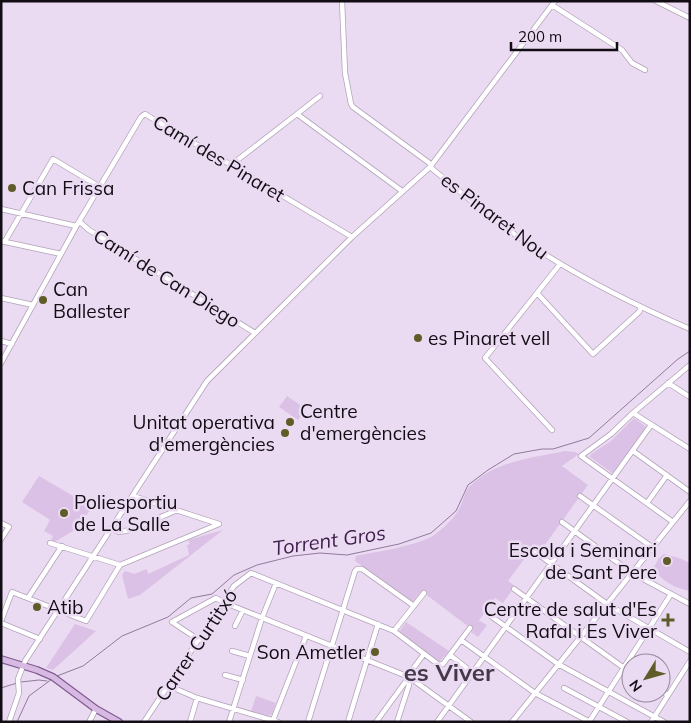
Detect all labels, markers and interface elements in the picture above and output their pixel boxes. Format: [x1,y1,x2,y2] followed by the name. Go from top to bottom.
[511,20,617,52] scale bar
[518,27,562,46] text: 200 m
[149,109,290,207] street label: Camí des Pinaret
[436,168,554,264] street label: es Pinaret Nou
[22,176,114,200] place label: Can Frissa
[6,182,18,194] marker: Can Frissa
[89,223,245,333] street label: Camí de Can Diego
[53,277,130,323] place label: Can Ballester
[37,294,49,306] marker: Can Ballester
[428,326,550,350] place label: es Pinaret vell
[412,332,424,344] marker: es Pinaret vell
[300,399,426,445] place label: Centre d'emergències
[133,410,275,456] place label: Unitat operativa d'emergències
[284,416,296,428] marker: Centre d'emergències
[279,427,291,439] marker: Unitat operativa d'emergències
[74,490,177,536] place label: Poliesportiu de La Salle
[58,507,70,519] marker: Poliesportiu de La Salle
[271,520,387,560] water label: Torrent Gros
[509,538,657,584] place label: Escola i Seminari de Sant Pere
[661,555,673,567] marker: Escola i Seminari de Sant Pere
[150,584,242,706] street label: Carrer Curtitxó
[47,595,83,619] place label: Atib
[484,597,657,643] place label: Centre de salut d'Es Rafal i Es Viver
[31,601,43,613] marker: Atib
[661,613,675,627] marker: Centre de salut d'Es Rafal i Es Viver
[257,640,365,664] place label: Son Ametler
[369,646,381,658] marker: Son Ametler
[621,653,671,703] north arrow
[404,657,495,687] district label: es Viver
[625,676,646,695] text: N

